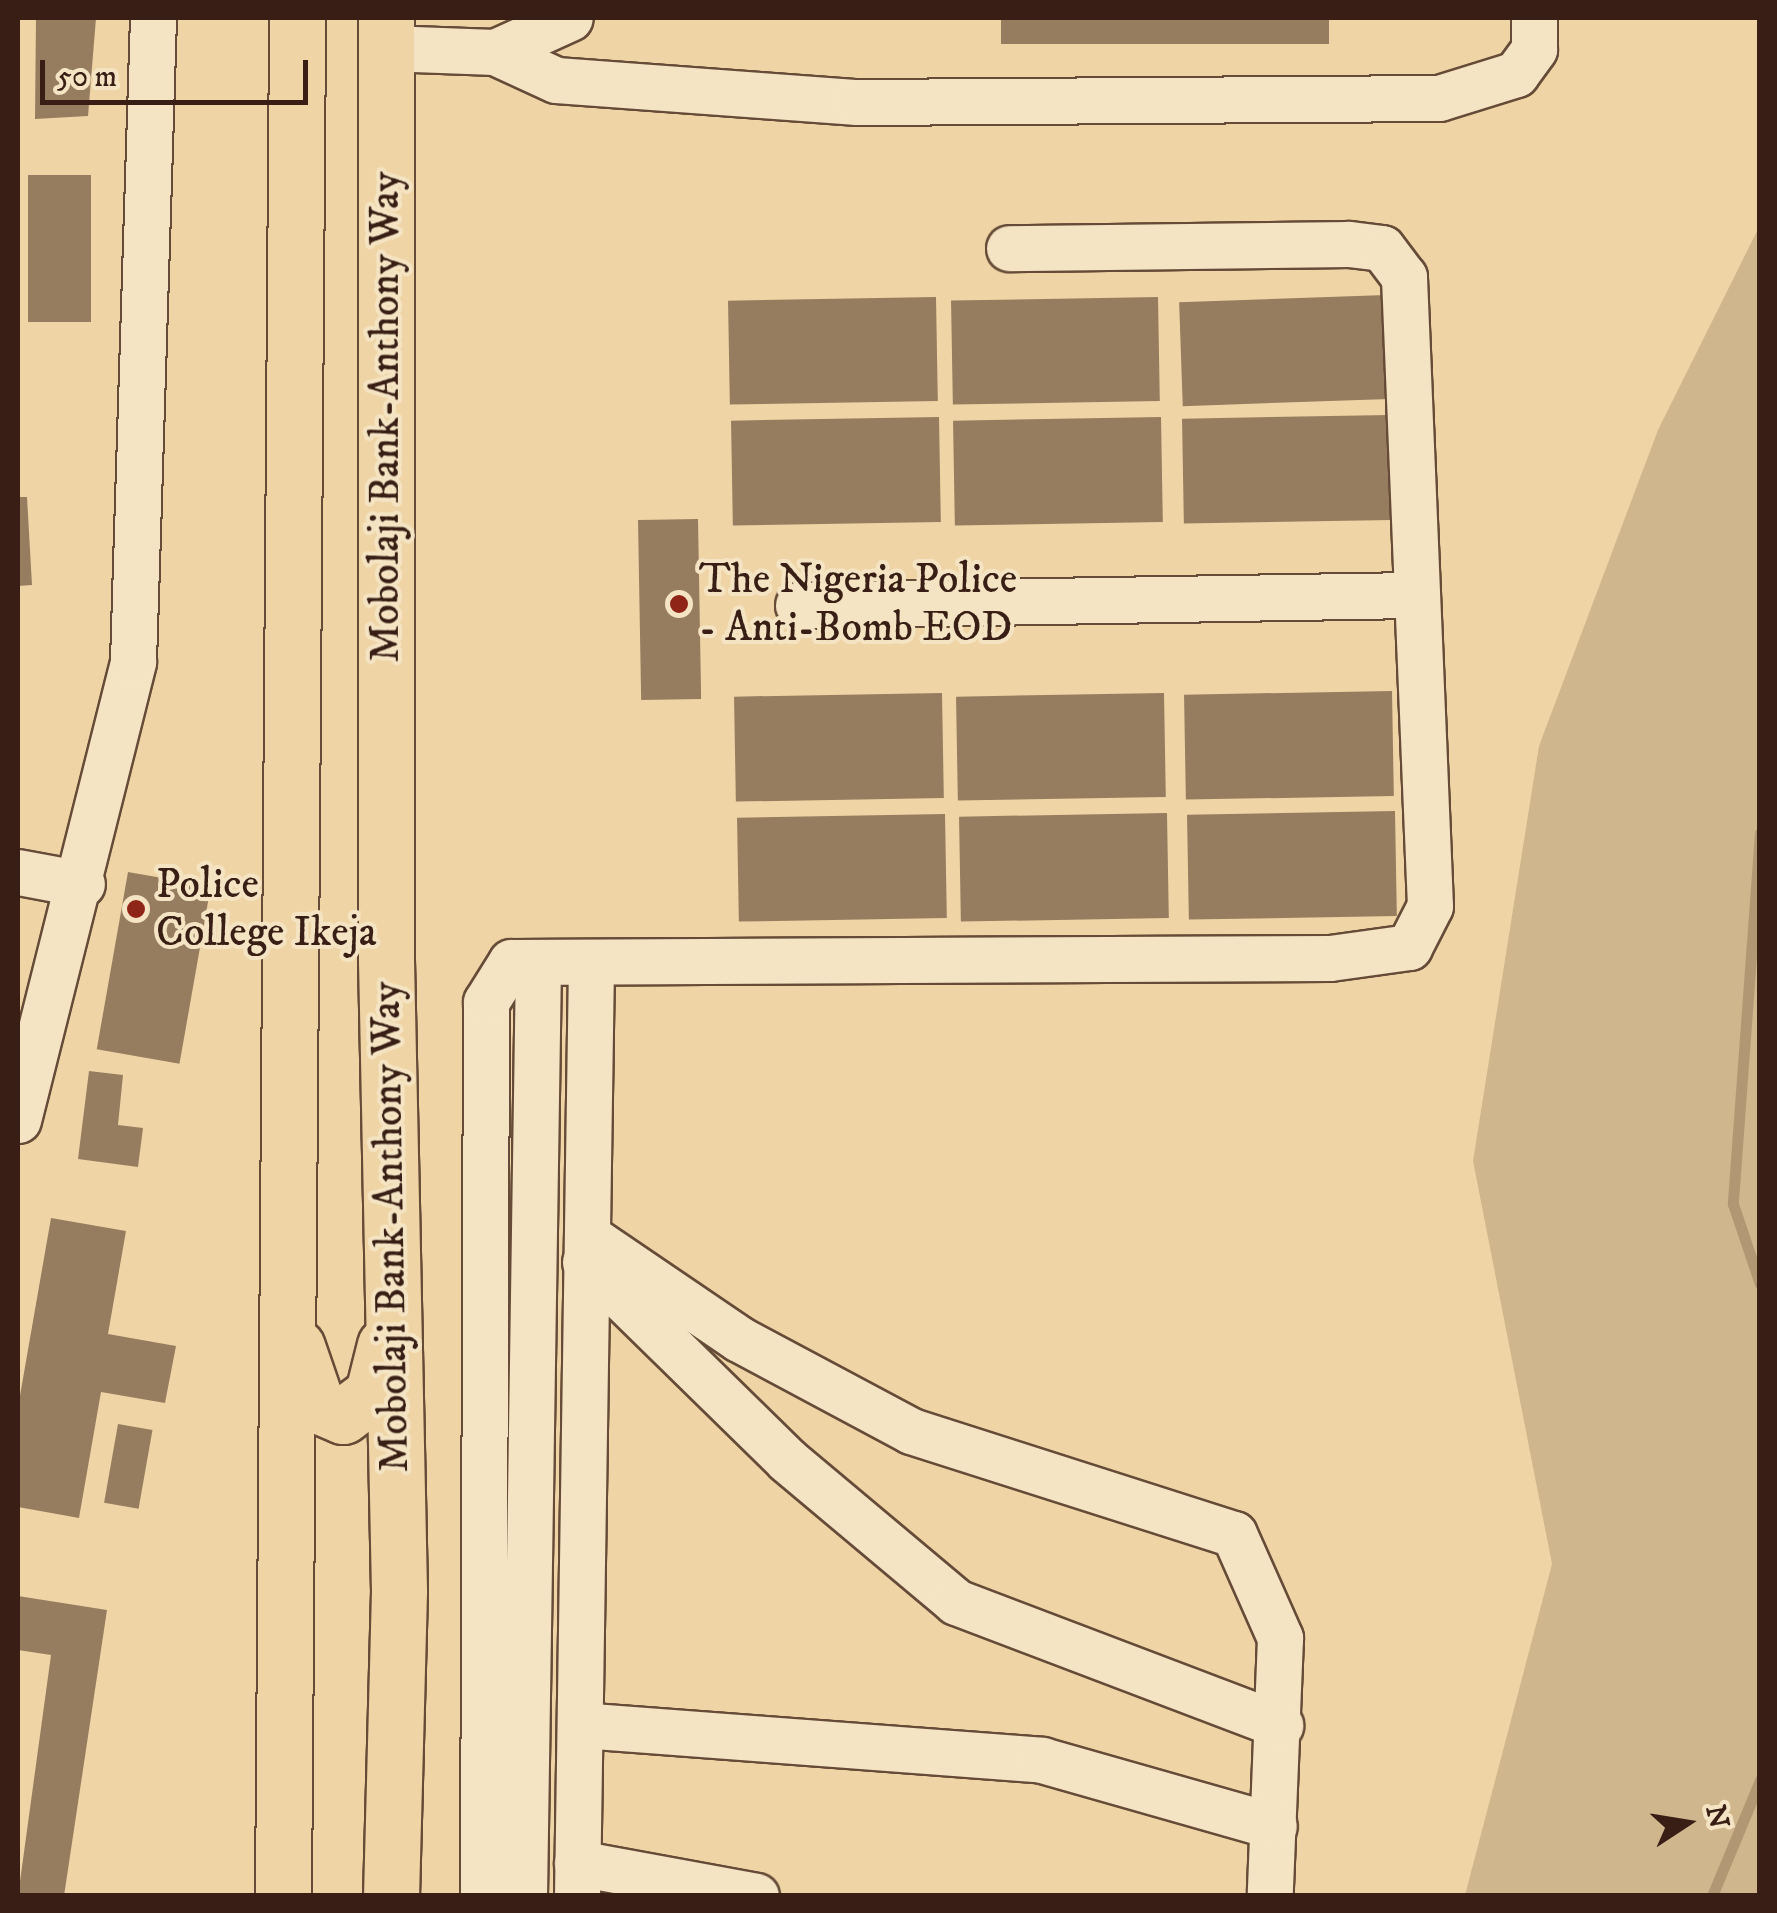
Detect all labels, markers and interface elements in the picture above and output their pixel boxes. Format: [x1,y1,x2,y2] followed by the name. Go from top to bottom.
[45,40,312,102] scale bar
[57,59,117,96] text: 50 m
[361,172,411,662] street label: Mobolaji Bank-Anthony Way
[699,555,1017,654] place label: The Nigeria Police - Anti-Bomb EOD
[668,593,690,615] marker: The Nigeria Police - Anti-Bomb EOD
[156,860,377,958] place label: Police College Ikeja
[125,898,147,920] marker: Police College Ikeja
[362,981,420,1473] street label: Mobolaji Bank-Anthony Way
[1637,1773,1737,1873] north arrow
[1697,1802,1736,1832] text: N

